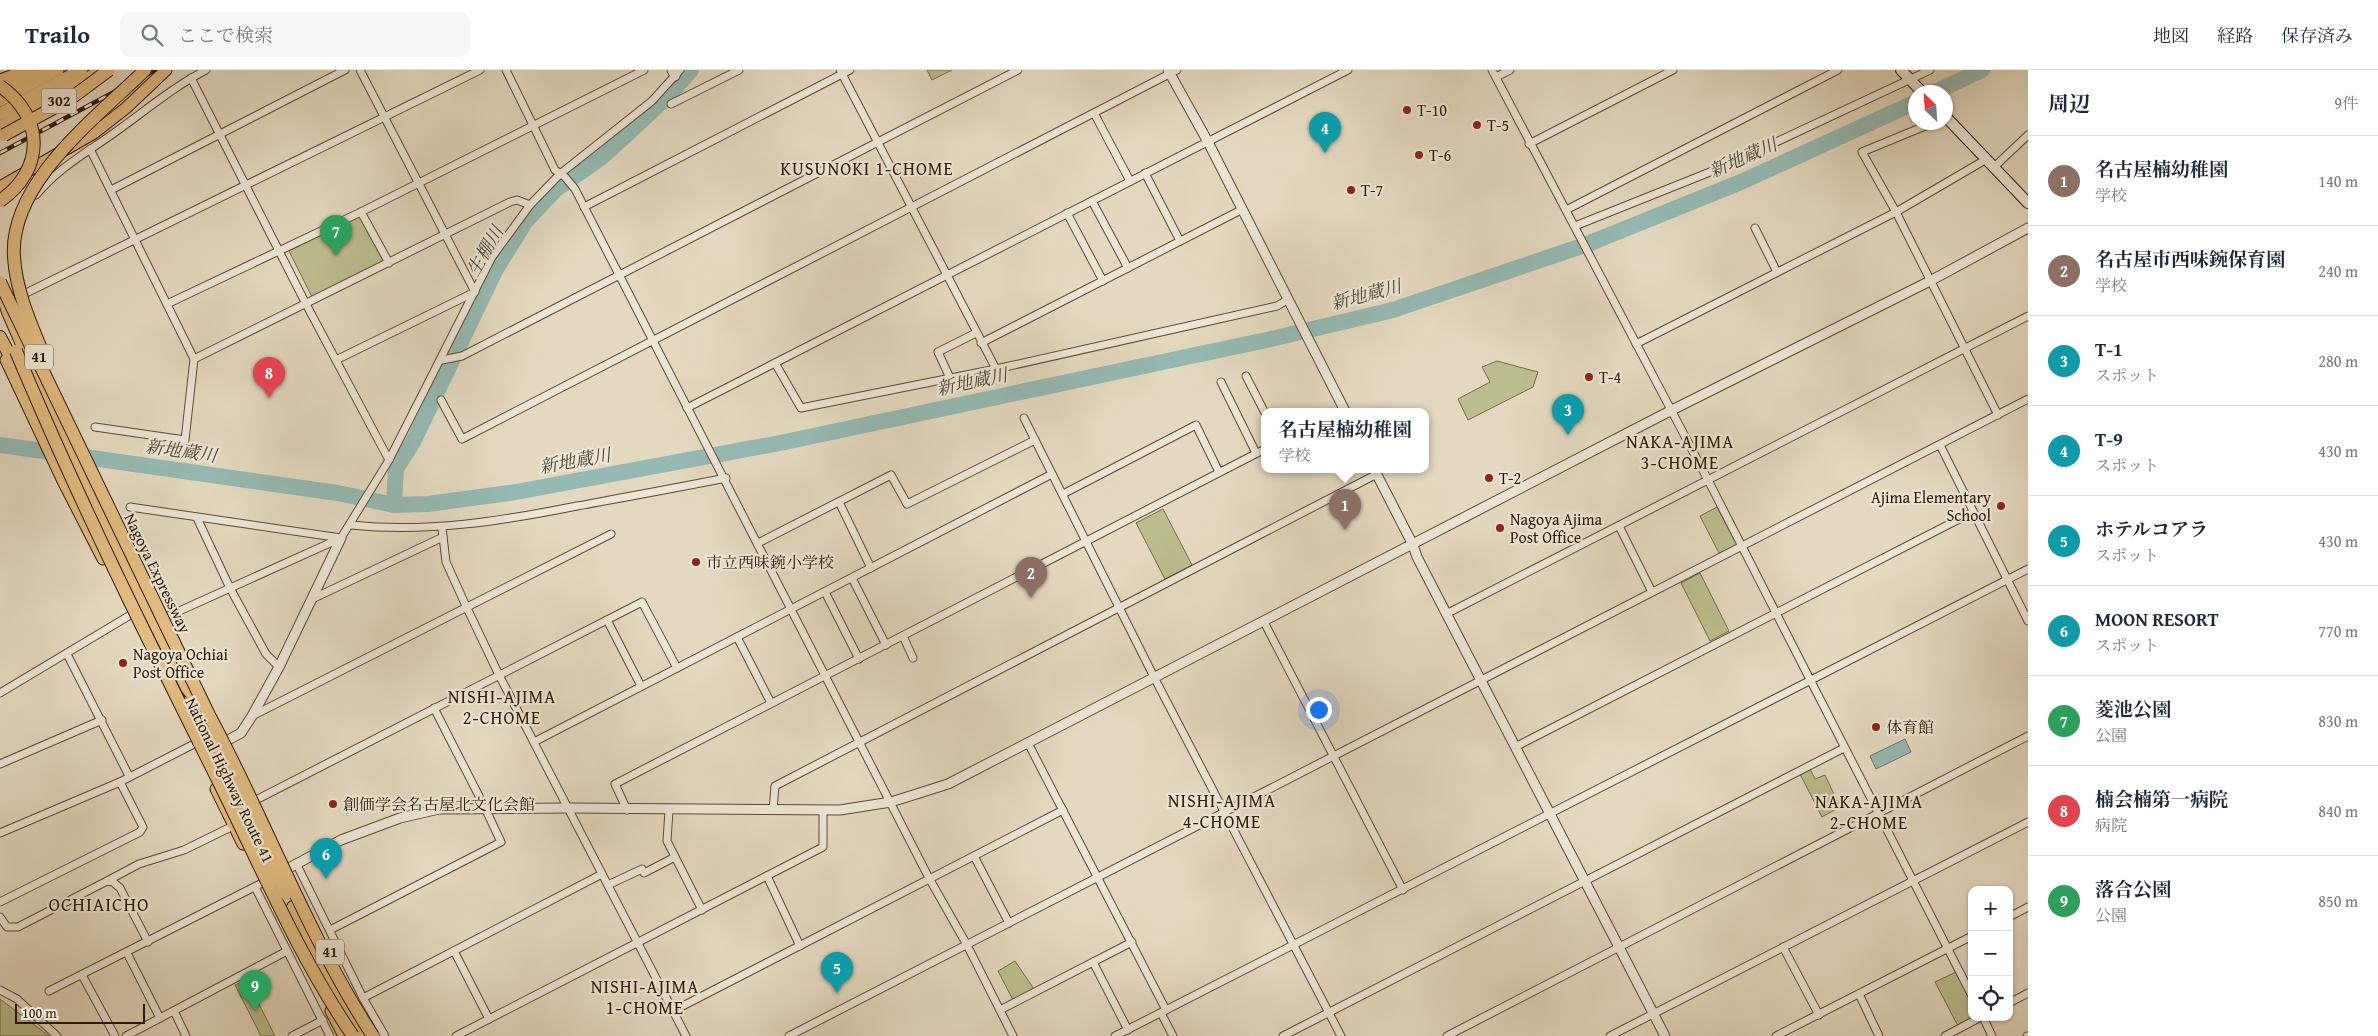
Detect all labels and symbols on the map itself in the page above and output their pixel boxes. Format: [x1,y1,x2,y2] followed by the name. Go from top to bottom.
[1908,85,1953,130] north arrow
[42,88,76,114] road number: 302
[1417,98,1447,122] place label: T-10
[1401,104,1413,116] marker: T-10
[1309,112,1341,153] pin: 4
[1487,113,1509,137] place label: T-5
[1471,119,1483,131] marker: T-5
[1704,130,1783,185] water label: 新地蔵川
[1429,143,1451,167] place label: T-6
[1413,149,1425,161] marker: T-6
[780,155,954,182] district label: KUSUNOKI 1-CHOME
[1361,178,1383,202] place label: T-7
[1345,184,1357,196] marker: T-7
[320,215,352,256] pin: 7
[459,219,511,281] water label: 生棚川
[1328,272,1406,317] water label: 新地蔵川
[25,344,53,370] road number: 41
[253,357,285,398] pin: 8
[934,360,1012,402] water label: 新地蔵川
[1599,365,1621,389] place label: T-4
[1583,371,1595,383] marker: T-4
[1552,394,1584,435] pin: 3
[1626,428,1734,476] district label: NAKA-AJIMA 3-CHOME
[144,432,221,469] water label: 新地蔵川
[537,441,615,480] water label: 新地蔵川
[1499,466,1521,490] place label: T-2
[1483,472,1495,484] marker: T-2
[1871,485,1992,527] place label: Ajima Elementary School
[1329,489,1361,530] pin: 1
[1995,500,2007,512] marker: Ajima Elementary School
[1510,507,1603,549] place label: Nagoya Ajima Post Office
[118,509,198,637] street label: Nagoya Expressway
[1494,522,1506,534] marker: Nagoya Ajima Post Office
[706,550,834,574] place label: 市立西味鋺小学校
[690,556,702,568] marker: 市立西味鋺小学校
[1015,557,1047,598] pin: 2
[133,642,229,684] place label: Nagoya Ochiai Post Office
[117,657,129,669] marker: Nagoya Ochiai Post Office
[448,683,556,731] district label: NISHI-AJIMA 2-CHOME
[179,693,281,867] street label: National Highway Route 41
[1306,697,1332,723] your location
[1886,715,1934,739] place label: 体育館
[1870,721,1882,733] marker: 体育館
[1168,787,1276,835] district label: NISHI-AJIMA 4-CHOME
[1815,788,1923,836] district label: NAKA-AJIMA 2-CHOME
[343,792,535,816] place label: 創価学会名古屋北文化会館
[327,798,339,810] marker: 創価学会名古屋北文化会館
[310,838,342,879] pin: 6
[48,890,150,918] district label: OCHIAICHO
[316,940,344,964] road number: 41
[821,952,853,993] pin: 5
[239,970,271,1011] pin: 9
[591,973,699,1021] district label: NISHI-AJIMA 1-CHOME
[15,1001,145,1024] scale bar

